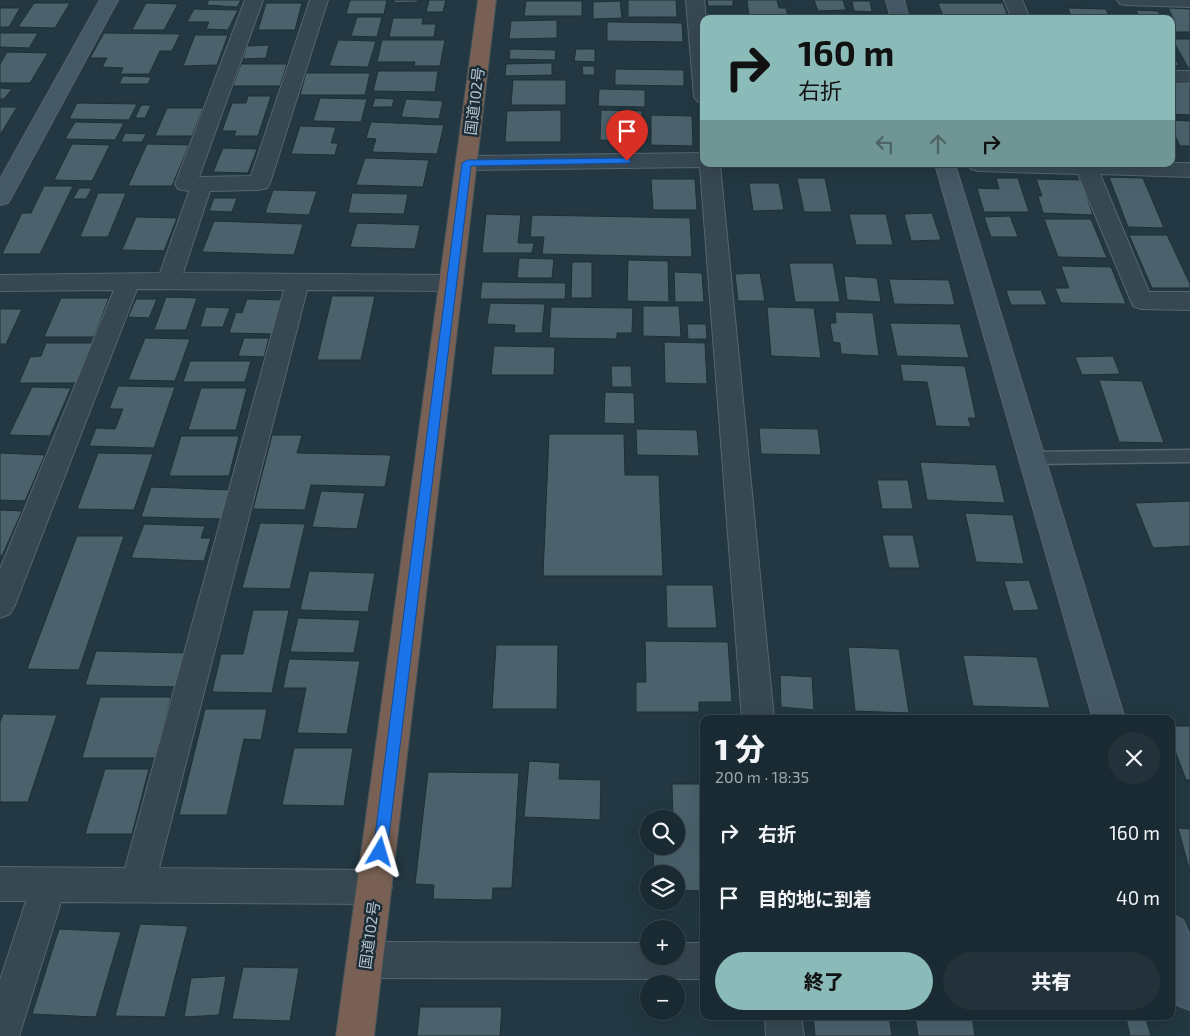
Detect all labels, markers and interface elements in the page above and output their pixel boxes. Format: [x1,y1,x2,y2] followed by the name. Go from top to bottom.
[798,31,894,73] text: 160 m
[715,35,780,100] icon: right
[461,66,487,136] street label: 国道102号
[798,77,842,103] text: 右折
[606,110,648,161] pin
[613,117,641,145] icon: arrive
[871,130,899,158] icon: left
[924,130,952,158] icon: ahead
[977,130,1005,158] icon: right
[715,730,765,766] text: 1 分
[1108,732,1160,784] button: close
[715,767,809,786] text: 200 m · 18:35
[640,810,685,1020] map controls
[640,810,685,855] button: search
[715,819,743,847] icon: right
[1109,821,1160,844] text: 160 m
[758,822,796,845] text: 右折
[353,825,405,877] position arrow
[640,865,685,910] button: layers
[715,884,743,912] icon: arrive
[1116,886,1160,909] text: 40 m
[758,887,872,910] text: 目的地に到着
[355,900,383,970] street label: 国道102号
[640,920,685,965] button: +
[715,952,933,1010] button: 終了
[943,952,1160,1010] button: 共有
[640,975,685,1020] button: −

